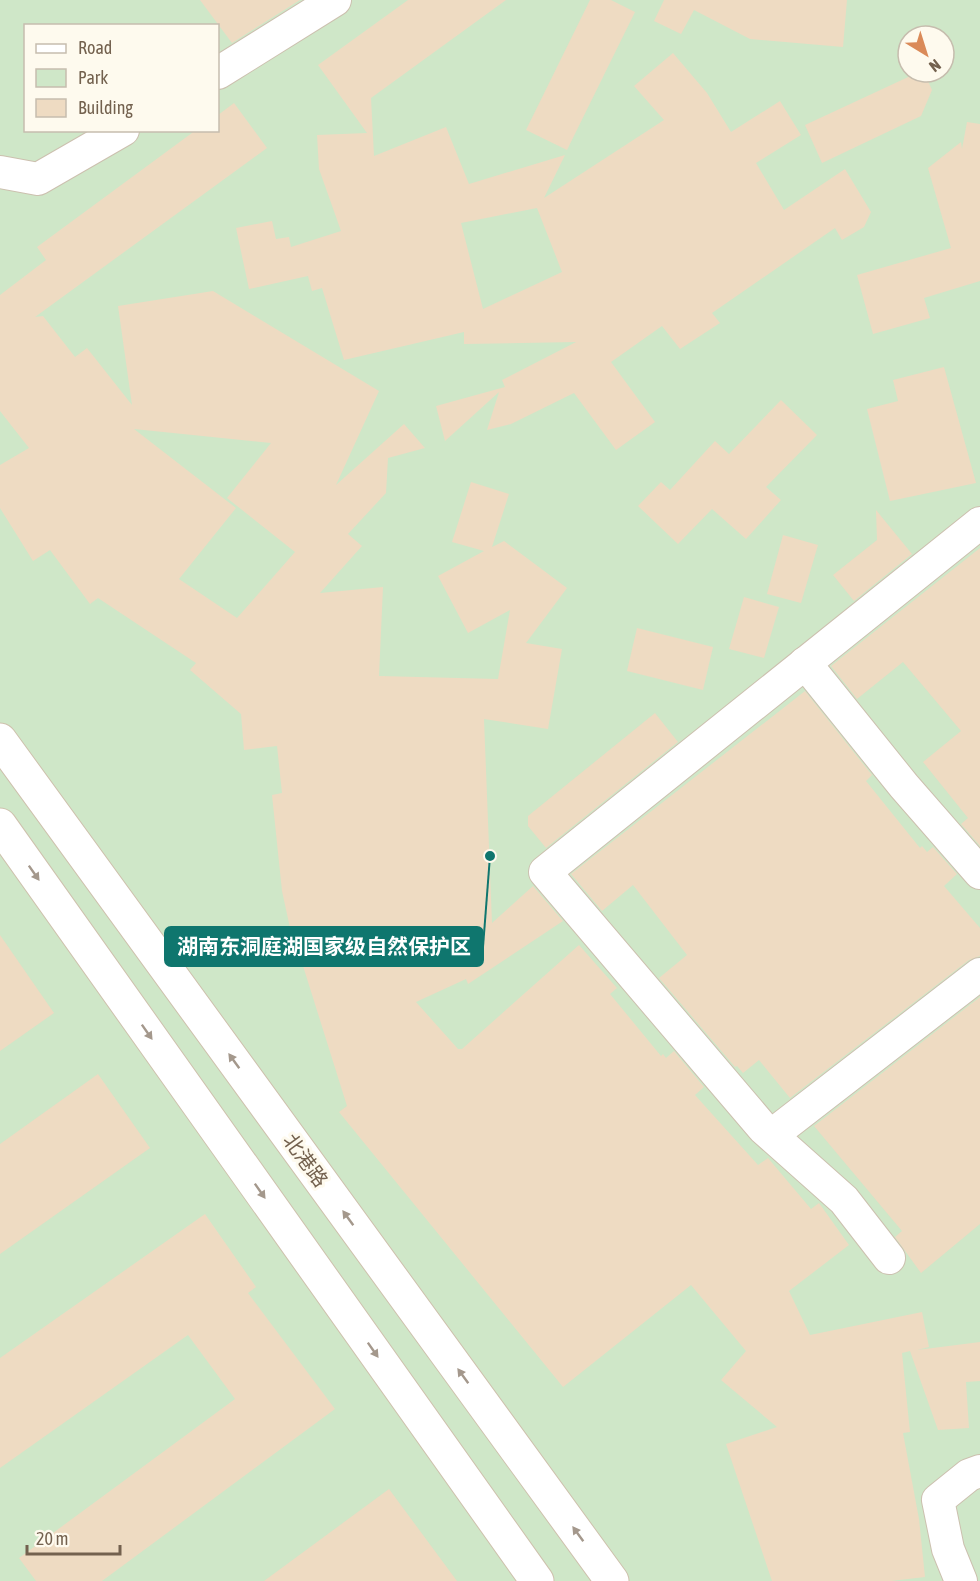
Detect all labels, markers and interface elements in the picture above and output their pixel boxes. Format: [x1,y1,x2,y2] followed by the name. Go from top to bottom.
[24,24,219,132] legend
[896,24,956,84] north arrow
[78,37,112,58] text: Road
[926,56,945,76] text: N
[78,67,108,88] text: Park
[78,97,133,118] text: Building
[28,865,40,881] one-way arrow
[165,927,483,966] callout: 湖南东洞庭湖国家级自然保护区
[177,934,471,958] text: 湖南东洞庭湖国家级自然保护区
[141,1024,153,1040] one-way arrow
[228,1053,240,1068] one-way arrow
[279,1129,333,1191] street label: 北港路
[254,1183,266,1199] one-way arrow
[343,1211,355,1226] one-way arrow
[367,1342,378,1358] one-way arrow
[457,1369,469,1385] one-way arrow
[27,1518,120,1556] scale bar
[572,1526,584,1542] one-way arrow
[36,1528,68,1549] text: 20 m

